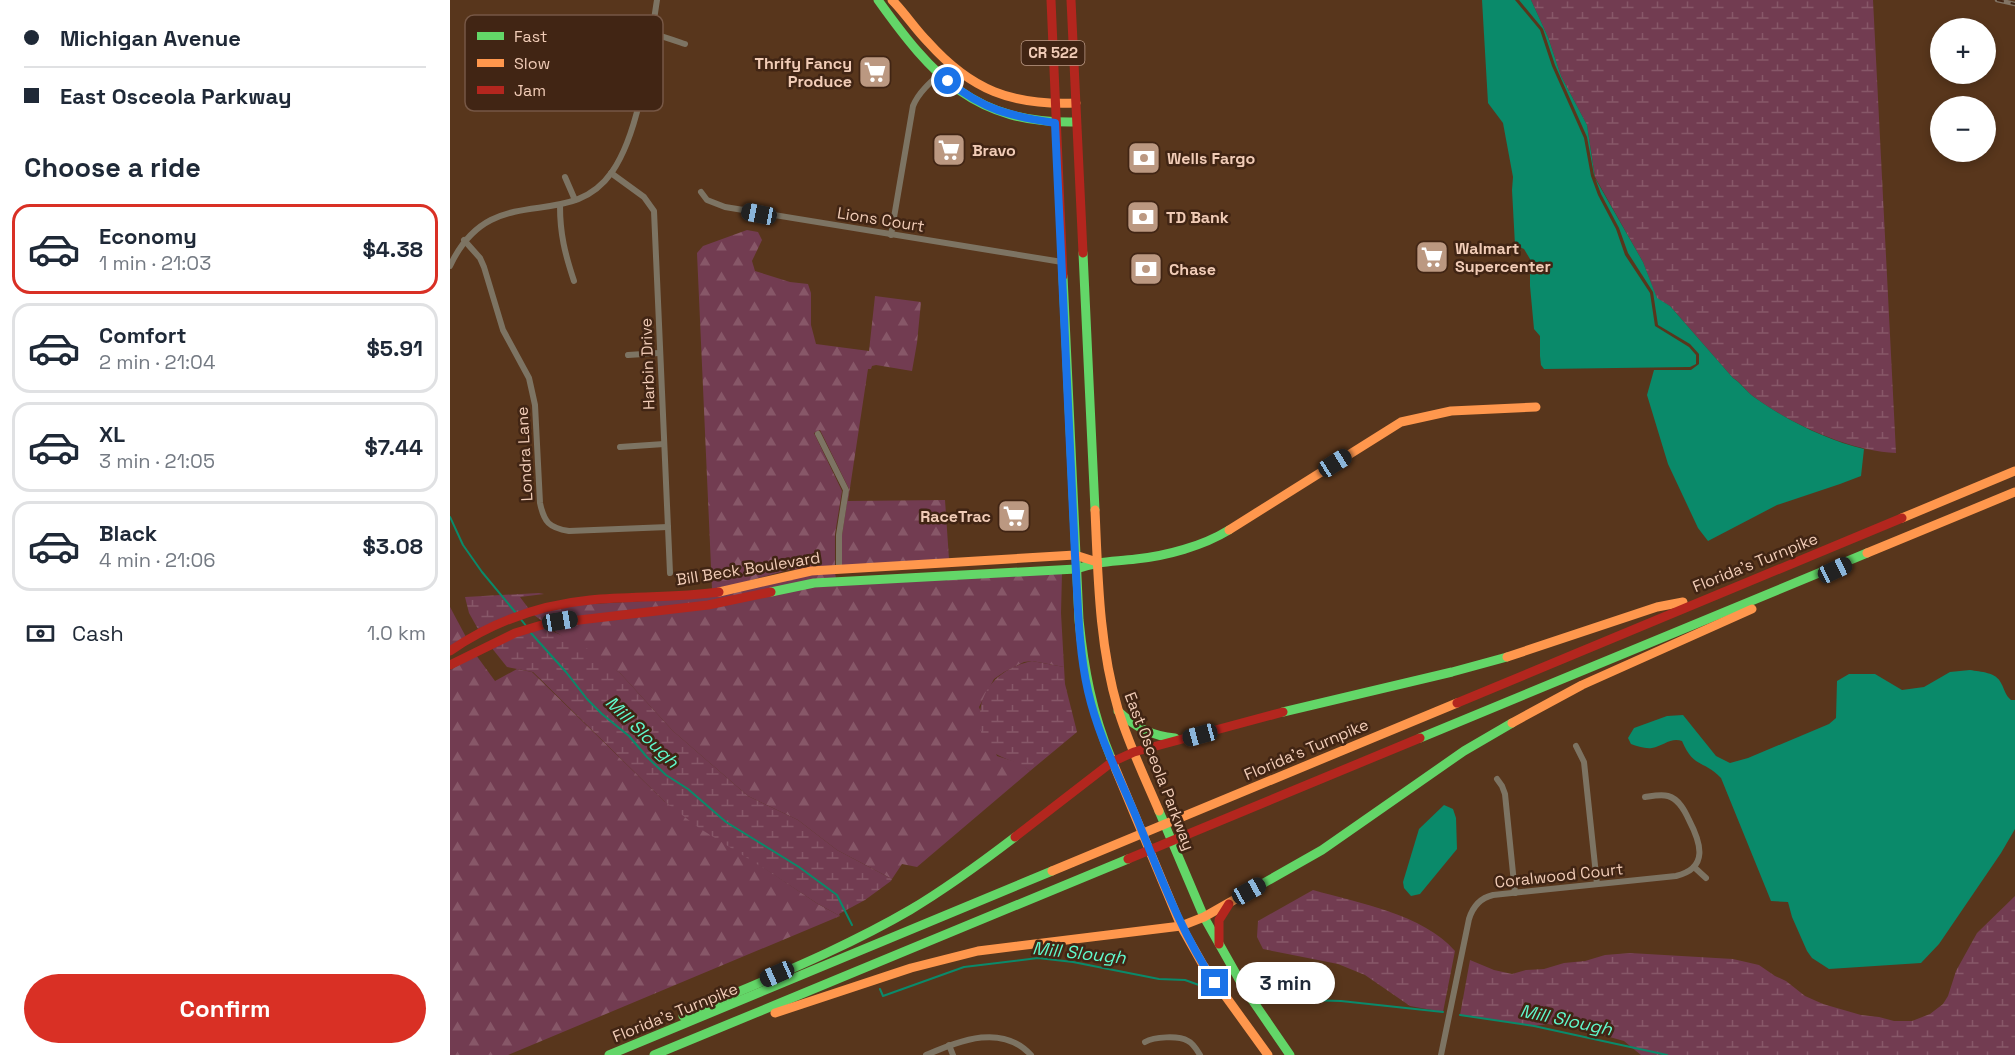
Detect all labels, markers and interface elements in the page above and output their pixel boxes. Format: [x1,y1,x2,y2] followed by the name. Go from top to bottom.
[465,15,663,111] legend
[1930,18,1996,162] map controls
[1930,18,1996,84] button: +
[60,24,241,52] text: Michigan Avenue
[514,26,547,47] text: Fast
[1022,41,1084,65] road number: CR 522
[514,53,550,74] text: Slow
[754,53,852,92] place label: Thrify Fancy Produce
[857,54,893,90] supermarket icon: Thrify Fancy Produce
[934,67,961,94] route start
[514,80,546,101] text: Jam
[60,82,291,110] text: East Osceola Parkway
[1930,96,1996,162] button: −
[931,132,967,168] supermarket icon: Bravo
[972,140,1016,161] place label: Bravo
[1126,140,1162,176] bank icon: Wells Fargo
[1167,148,1255,169] place label: Wells Fargo
[24,150,201,185] text: Choose a ride
[1125,199,1161,235] bank icon: TD Bank
[740,202,778,226] car
[836,202,926,237] street label: Lions Court
[1166,207,1229,228] place label: TD Bank
[27,222,81,276] icon: car
[99,222,197,250] text: Economy
[363,235,423,263] text: $4.38
[1455,238,1551,277] place label: Walmart Supercenter
[1414,239,1450,275] supermarket icon: Walmart Supercenter
[99,250,211,276] text: 1 min · 21:03
[1128,251,1164,287] bank icon: Chase
[1169,259,1216,280] place label: Chase
[635,318,660,410] street label: Harbin Drive
[27,321,81,375] icon: car
[99,321,187,349] text: Comfort
[366,334,423,362] text: $5.91
[99,349,215,375] text: 2 min · 21:04
[512,406,537,502] street label: Londra Lane
[27,420,81,474] icon: car
[99,420,125,448] text: XL
[364,433,423,461] text: $7.44
[1315,446,1355,480] car
[99,448,215,474] text: 3 min · 21:05
[996,498,1032,534] supermarket icon: RaceTrac
[920,506,991,527] place label: RaceTrac
[27,519,81,573] icon: car
[99,519,157,547] text: Black
[1689,528,1821,597] street label: Florida's Turnpike
[363,532,423,560] text: $3.08
[99,547,216,573] text: 4 min · 21:06
[674,547,822,590] street label: Bill Beck Boulevard
[1815,554,1855,586] car
[541,609,579,633] car
[24,617,57,650] icon: cash
[72,619,124,647] text: Cash
[367,620,426,646] text: 1.0 km
[1120,689,1199,853] street label: East Osceola Parkway
[601,691,685,773] water label: Mill Slough
[1241,714,1372,785] street label: Florida's Turnpike
[1180,722,1220,748] car
[1494,858,1624,893] street label: Coralwood Court
[1229,874,1269,908] car
[1031,936,1128,969] water label: Mill Slough
[757,958,797,990] car
[1236,962,1335,1004] callout: 3 min
[1201,969,1228,996] route end
[1260,970,1311,996] text: 3 min
[24,974,426,1043] button: Confirm
[609,978,741,1047] street label: Florida's Turnpike
[1518,999,1615,1041] water label: Mill Slough

